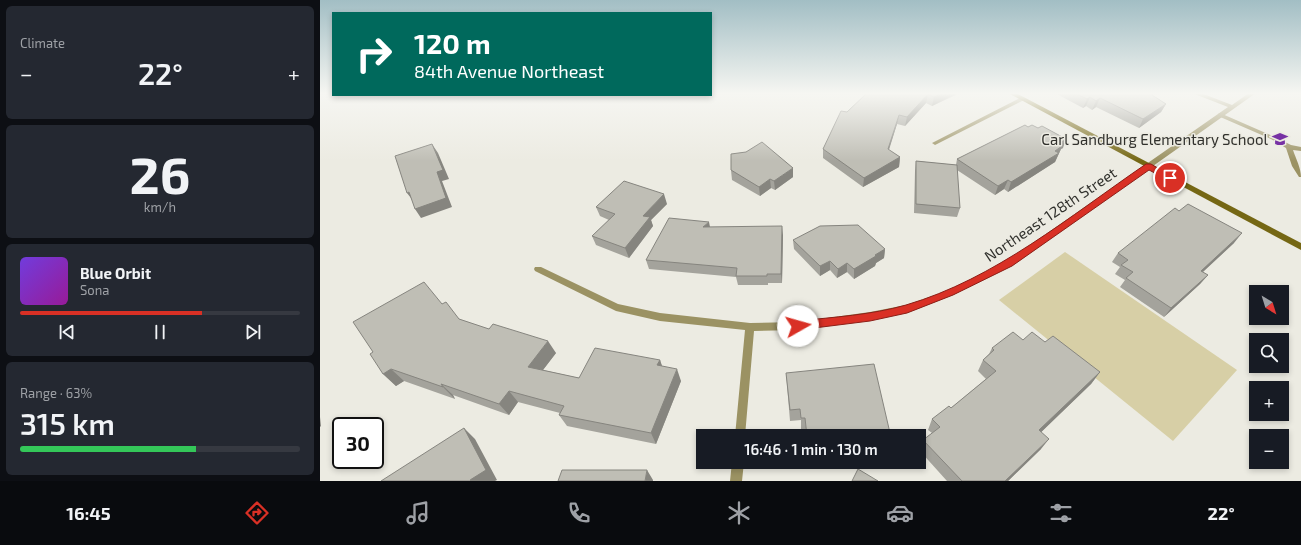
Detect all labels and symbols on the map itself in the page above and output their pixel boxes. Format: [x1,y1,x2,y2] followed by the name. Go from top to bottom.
[1041,130,1269,148] place label: Carl Sandburg Elementary School
[1271,130,1289,148] school or university icon: Carl Sandburg Elementary School
[1153,161,1187,195] pin
[981,163,1120,265] street label: Northeast 128th Street
[1249,285,1289,325] north arrow
[777,305,819,347] position arrow
[332,417,384,469] speed limit sign: 30

